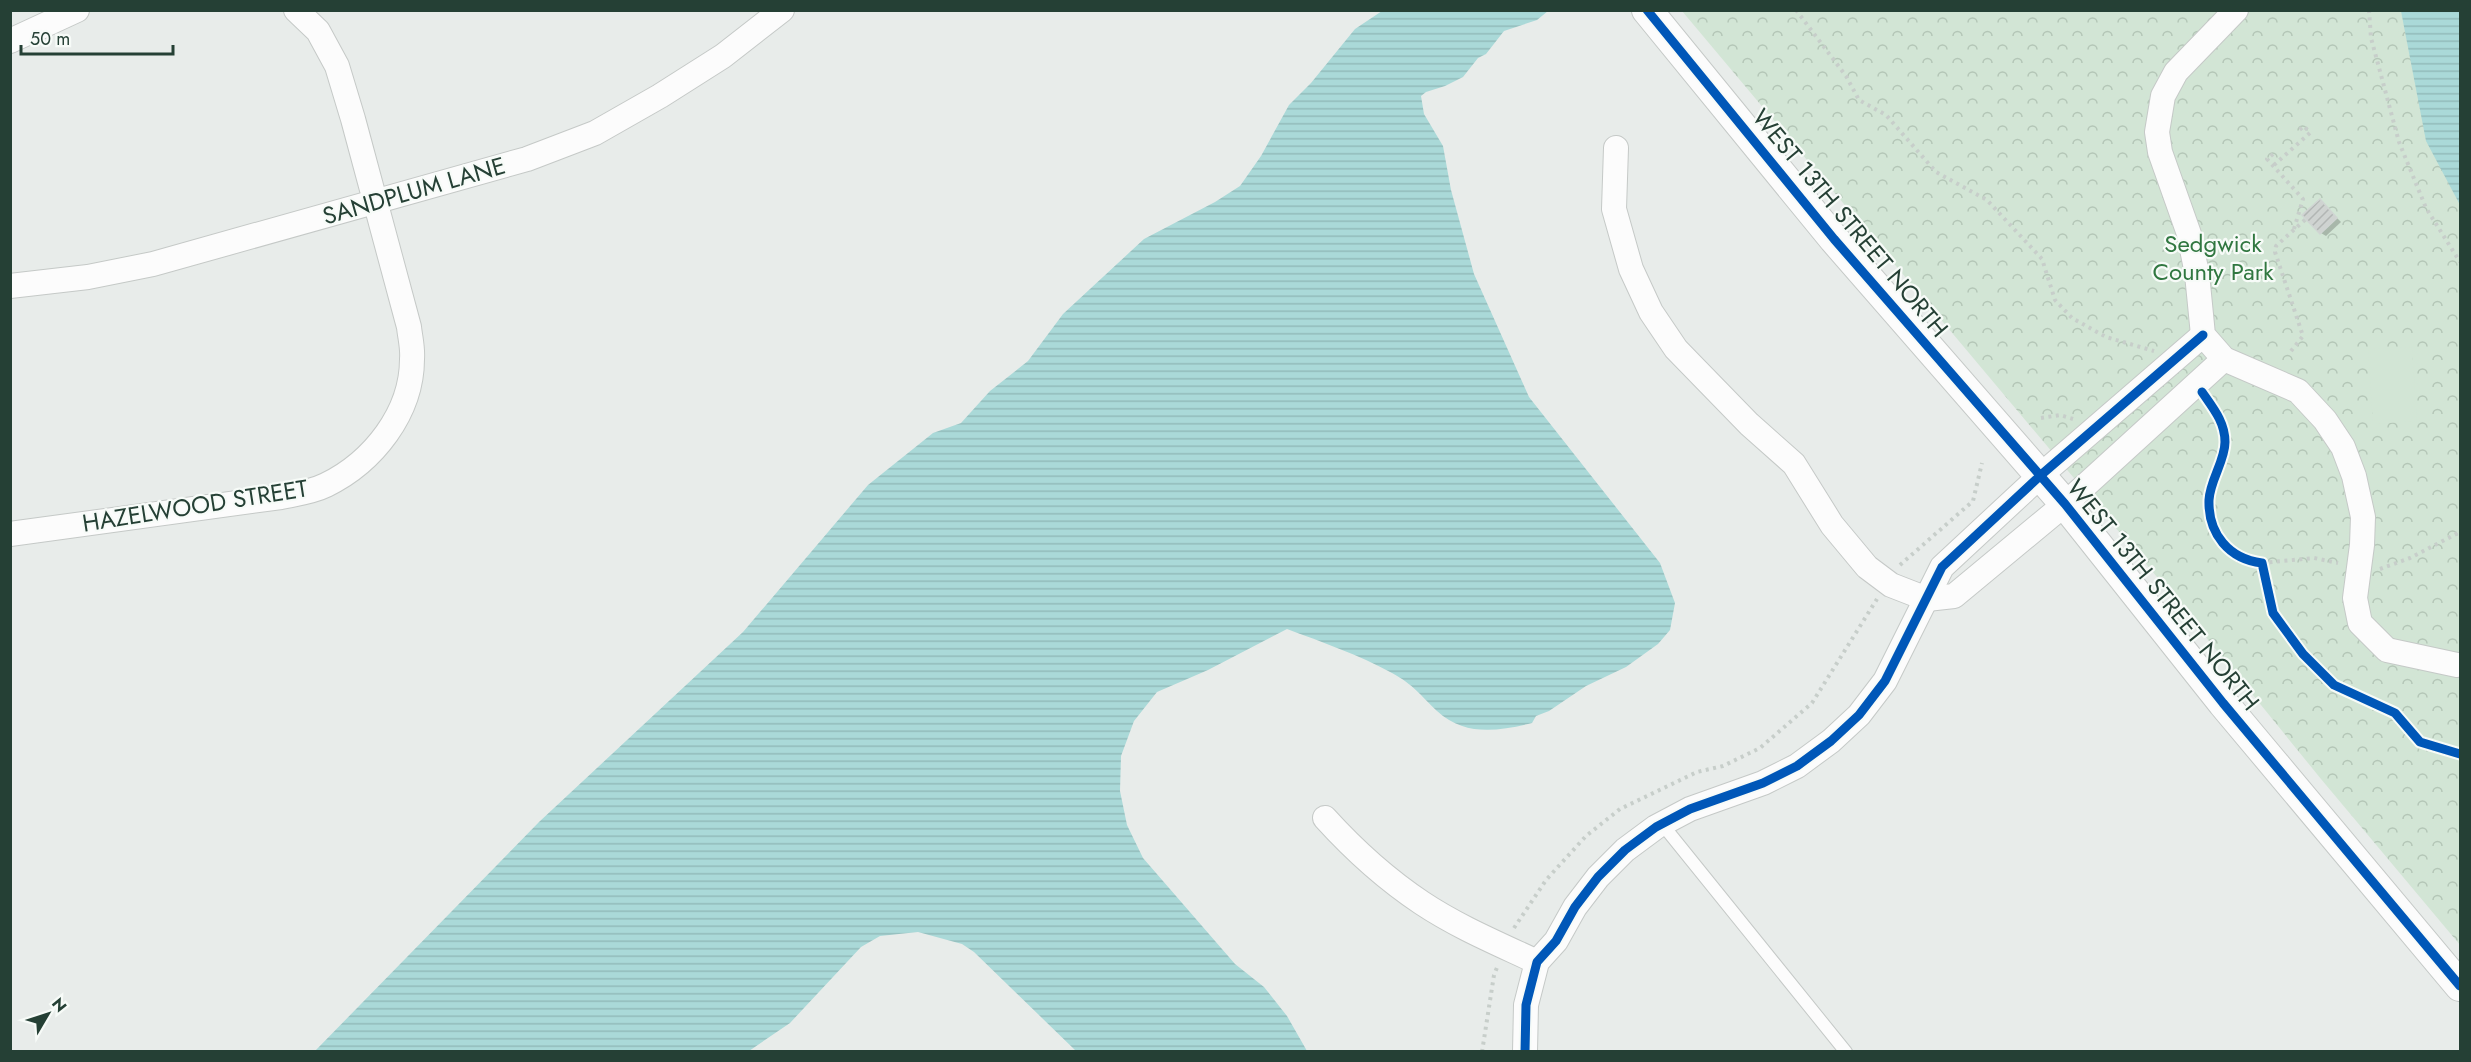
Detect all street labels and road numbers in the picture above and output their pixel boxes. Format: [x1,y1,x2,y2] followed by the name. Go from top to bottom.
[1744,101,1957,345] street label: WEST 13TH STREET NORTH
[318,148,509,233] street label: SANDPLUM LANE
[80,470,310,541] street label: HAZELWOOD STREET
[2059,471,2268,718] street label: WEST 13TH STREET NORTH

